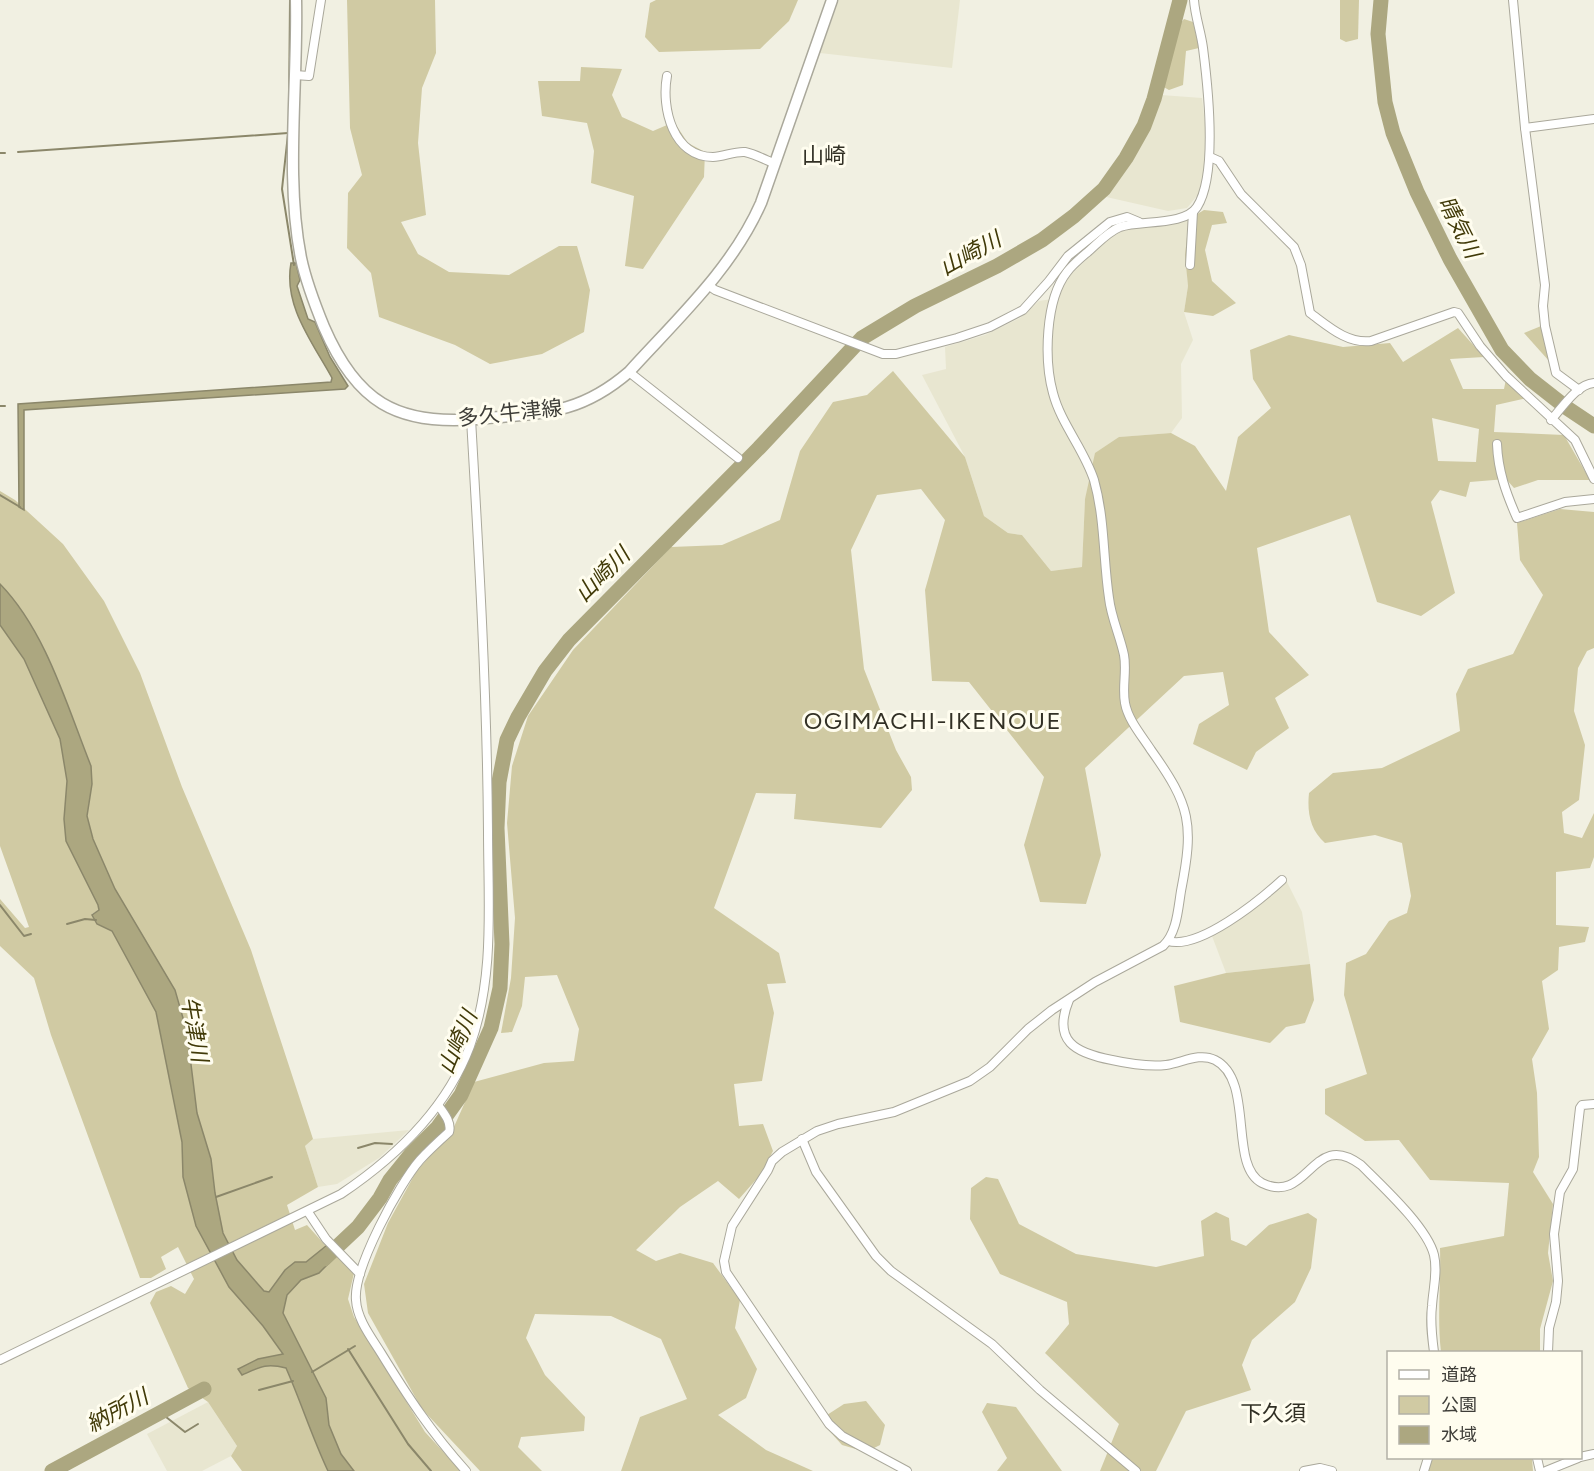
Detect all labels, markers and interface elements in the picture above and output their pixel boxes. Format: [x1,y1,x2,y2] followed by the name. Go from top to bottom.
[802,142,846,169] district label: 山崎
[1433,192,1487,265] water label: 晴気川
[935,225,1007,281] water label: 山崎川
[456,395,563,430] street label: 多久牛津線
[569,540,637,607] water label: 山崎川
[804,706,1062,735] district label: OGIMACHI-IKENOUE
[175,994,214,1066] water label: 牛津川
[432,1005,484,1078] water label: 山崎川
[1387,1351,1582,1459] legend
[1441,1364,1477,1386] text: 道路
[82,1382,154,1438] water label: 納所川
[1441,1394,1477,1416] text: 公園
[1240,1400,1306,1427] district label: 下久須
[1441,1424,1477,1446] text: 水域

